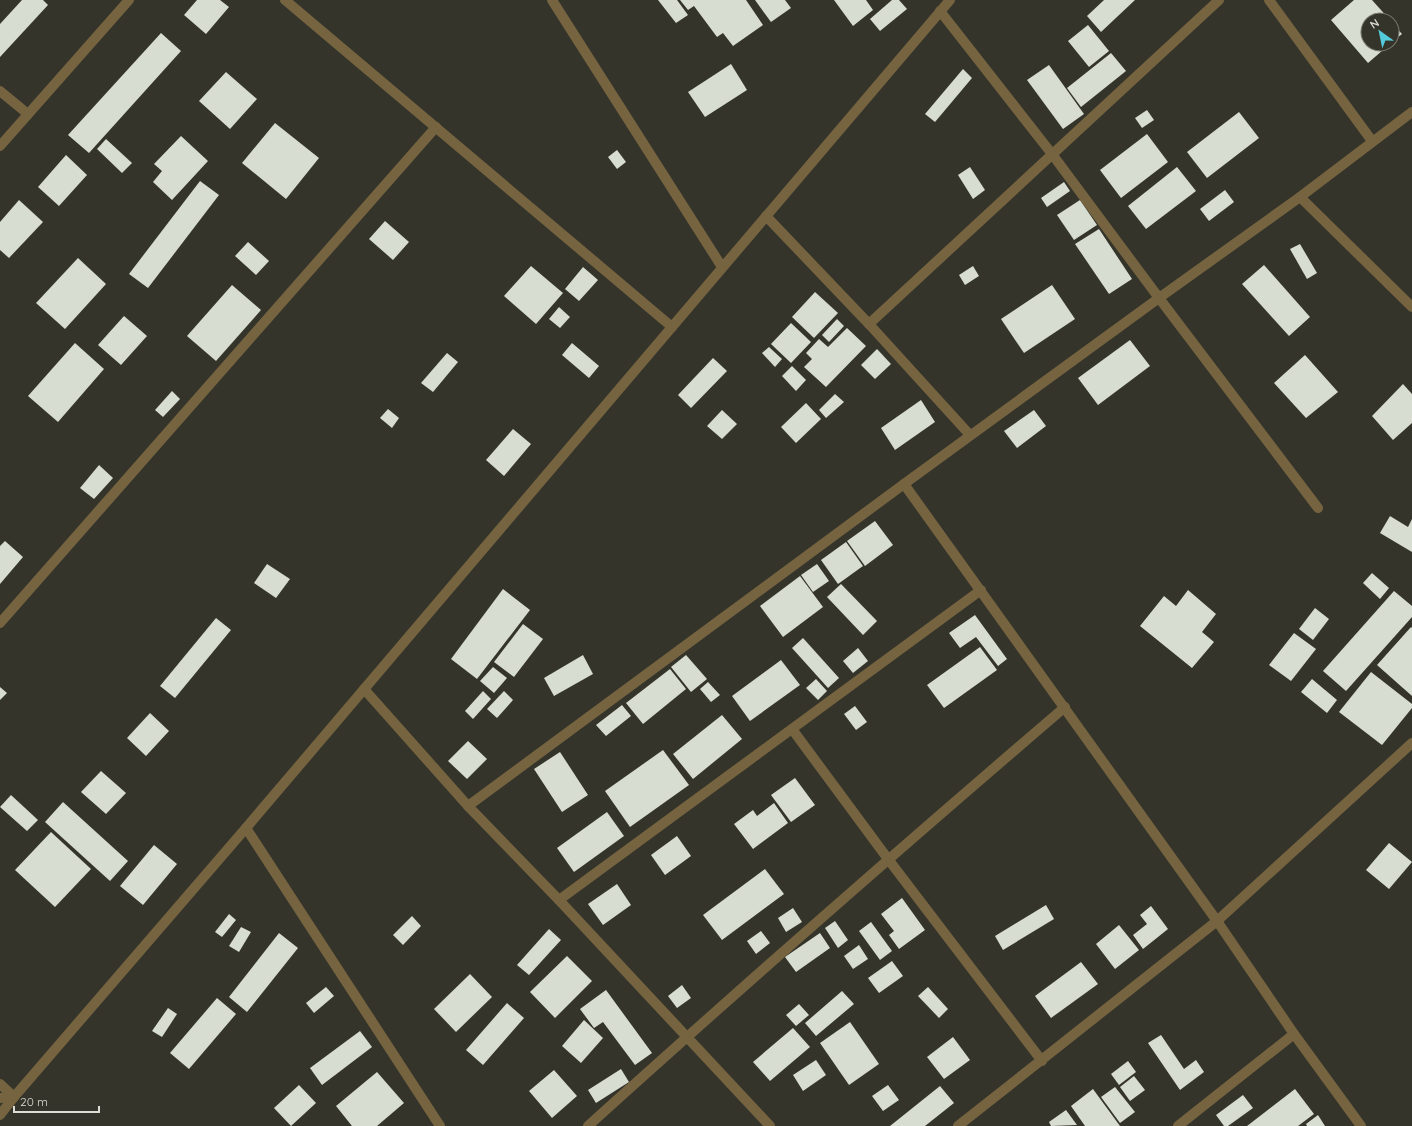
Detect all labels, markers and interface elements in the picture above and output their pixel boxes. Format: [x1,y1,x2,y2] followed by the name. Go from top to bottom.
[1360,12,1400,52] north arrow
[1367,16,1382,32] text: N
[14,1088,99,1114] scale bar
[20,1094,48,1109] text: 20 m

